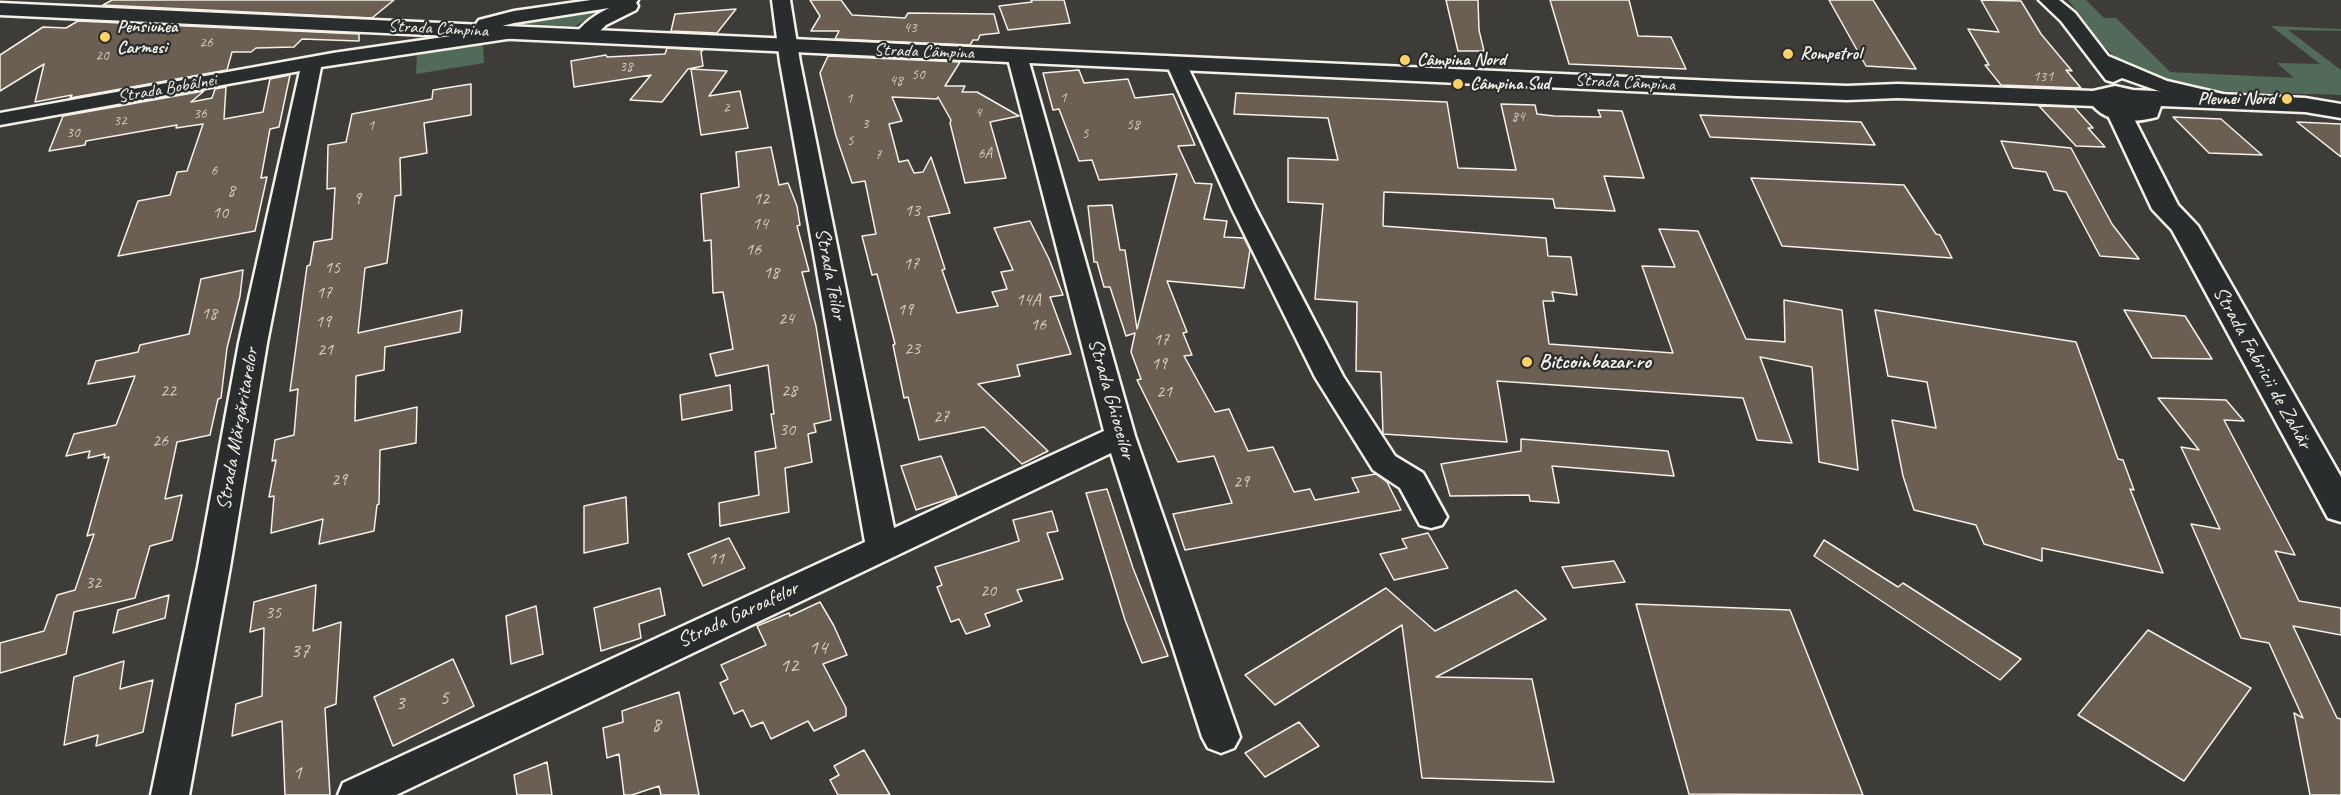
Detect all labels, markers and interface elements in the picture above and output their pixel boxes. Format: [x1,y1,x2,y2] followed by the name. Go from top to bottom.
[117,16,177,58] place label: Pensiunea Carmesi
[388,16,488,42] street label: Strada Câmpina
[903,19,917,37] house number: 43
[98,30,112,44] marker: Pensiunea Carmesi
[199,34,213,52] house number: 26
[874,39,974,65] street label: Strada Câmpina
[1800,43,1861,65] place label: Rompetrol
[95,47,109,65] house number: 20
[1781,47,1795,61] marker: Rompetrol
[1417,49,1505,71] place label: Câmpina Nord
[1398,53,1412,67] marker: Câmpina Nord
[619,58,633,76] house number: 38
[911,66,925,84] house number: 50
[2033,68,2053,86] house number: 131
[116,70,218,108] street label: Strada Bobâlnei
[1575,70,1675,96] street label: Strada Câmpina
[889,72,903,90] house number: 48
[1470,73,1549,95] place label: Câmpina Sud
[1451,77,1465,91] marker: Câmpina Sud
[2198,88,2275,110] place label: Plevnei Nord
[1060,89,1066,107] house number: 1
[846,90,852,108] house number: 1
[2280,92,2294,106] marker: Plevnei Nord
[723,99,729,117] house number: 2
[975,104,981,122] house number: 4
[193,105,207,123] house number: 36
[1511,108,1525,126] house number: 84
[113,112,127,130] house number: 32
[862,115,868,133] house number: 3
[1126,116,1140,134] house number: 58
[368,117,374,135] house number: 1
[66,124,80,142] house number: 30
[1082,125,1088,143] house number: 5
[847,132,853,150] house number: 5
[978,145,992,163] house number: 6A
[875,146,881,164] house number: 7
[211,162,217,180] house number: 6
[227,180,235,202] house number: 8
[353,188,361,210] house number: 9
[753,188,769,210] house number: 12
[904,200,920,222] house number: 13
[212,202,228,224] house number: 10
[752,213,768,235] house number: 14
[809,226,851,322] street label: Strada Teilor
[745,239,761,261] house number: 16
[903,253,919,275] house number: 17
[324,257,340,279] house number: 15
[763,262,779,284] house number: 18
[316,282,332,304] house number: 17
[2207,282,2317,454] street label: Strada Fabricii de Zahăr
[1015,289,1041,311] house number: 14A
[897,299,913,321] house number: 19
[201,303,217,325] house number: 18
[778,308,794,330] house number: 24
[315,311,331,333] house number: 19
[1030,314,1046,336] house number: 16
[1153,329,1169,351] house number: 17
[1082,336,1140,462] street label: Strada Ghioceilor
[904,338,920,360] house number: 23
[317,339,333,361] house number: 21
[211,346,265,512] street label: Strada Mărgăritarelor
[1539,349,1651,375] place label: Bitcoinbazar.ro
[1151,353,1167,375] house number: 19
[1520,355,1534,369] marker: Bitcoinbazar.ro
[160,380,176,402] house number: 22
[781,380,797,402] house number: 28
[1156,381,1172,403] house number: 21
[933,406,949,428] house number: 27
[779,419,795,441] house number: 30
[152,430,168,452] house number: 26
[331,469,347,491] house number: 29
[1233,471,1249,493] house number: 29
[708,548,724,570] house number: 11
[85,572,101,594] house number: 32
[674,576,802,654] street label: Strada Garoafelor
[980,580,996,602] house number: 20
[265,602,281,624] house number: 35
[809,635,827,661] house number: 14
[291,638,309,664] house number: 37
[780,653,798,679] house number: 12
[439,685,449,711] house number: 5
[395,690,405,716] house number: 3
[651,712,661,738] house number: 8
[292,760,302,786] house number: 1

